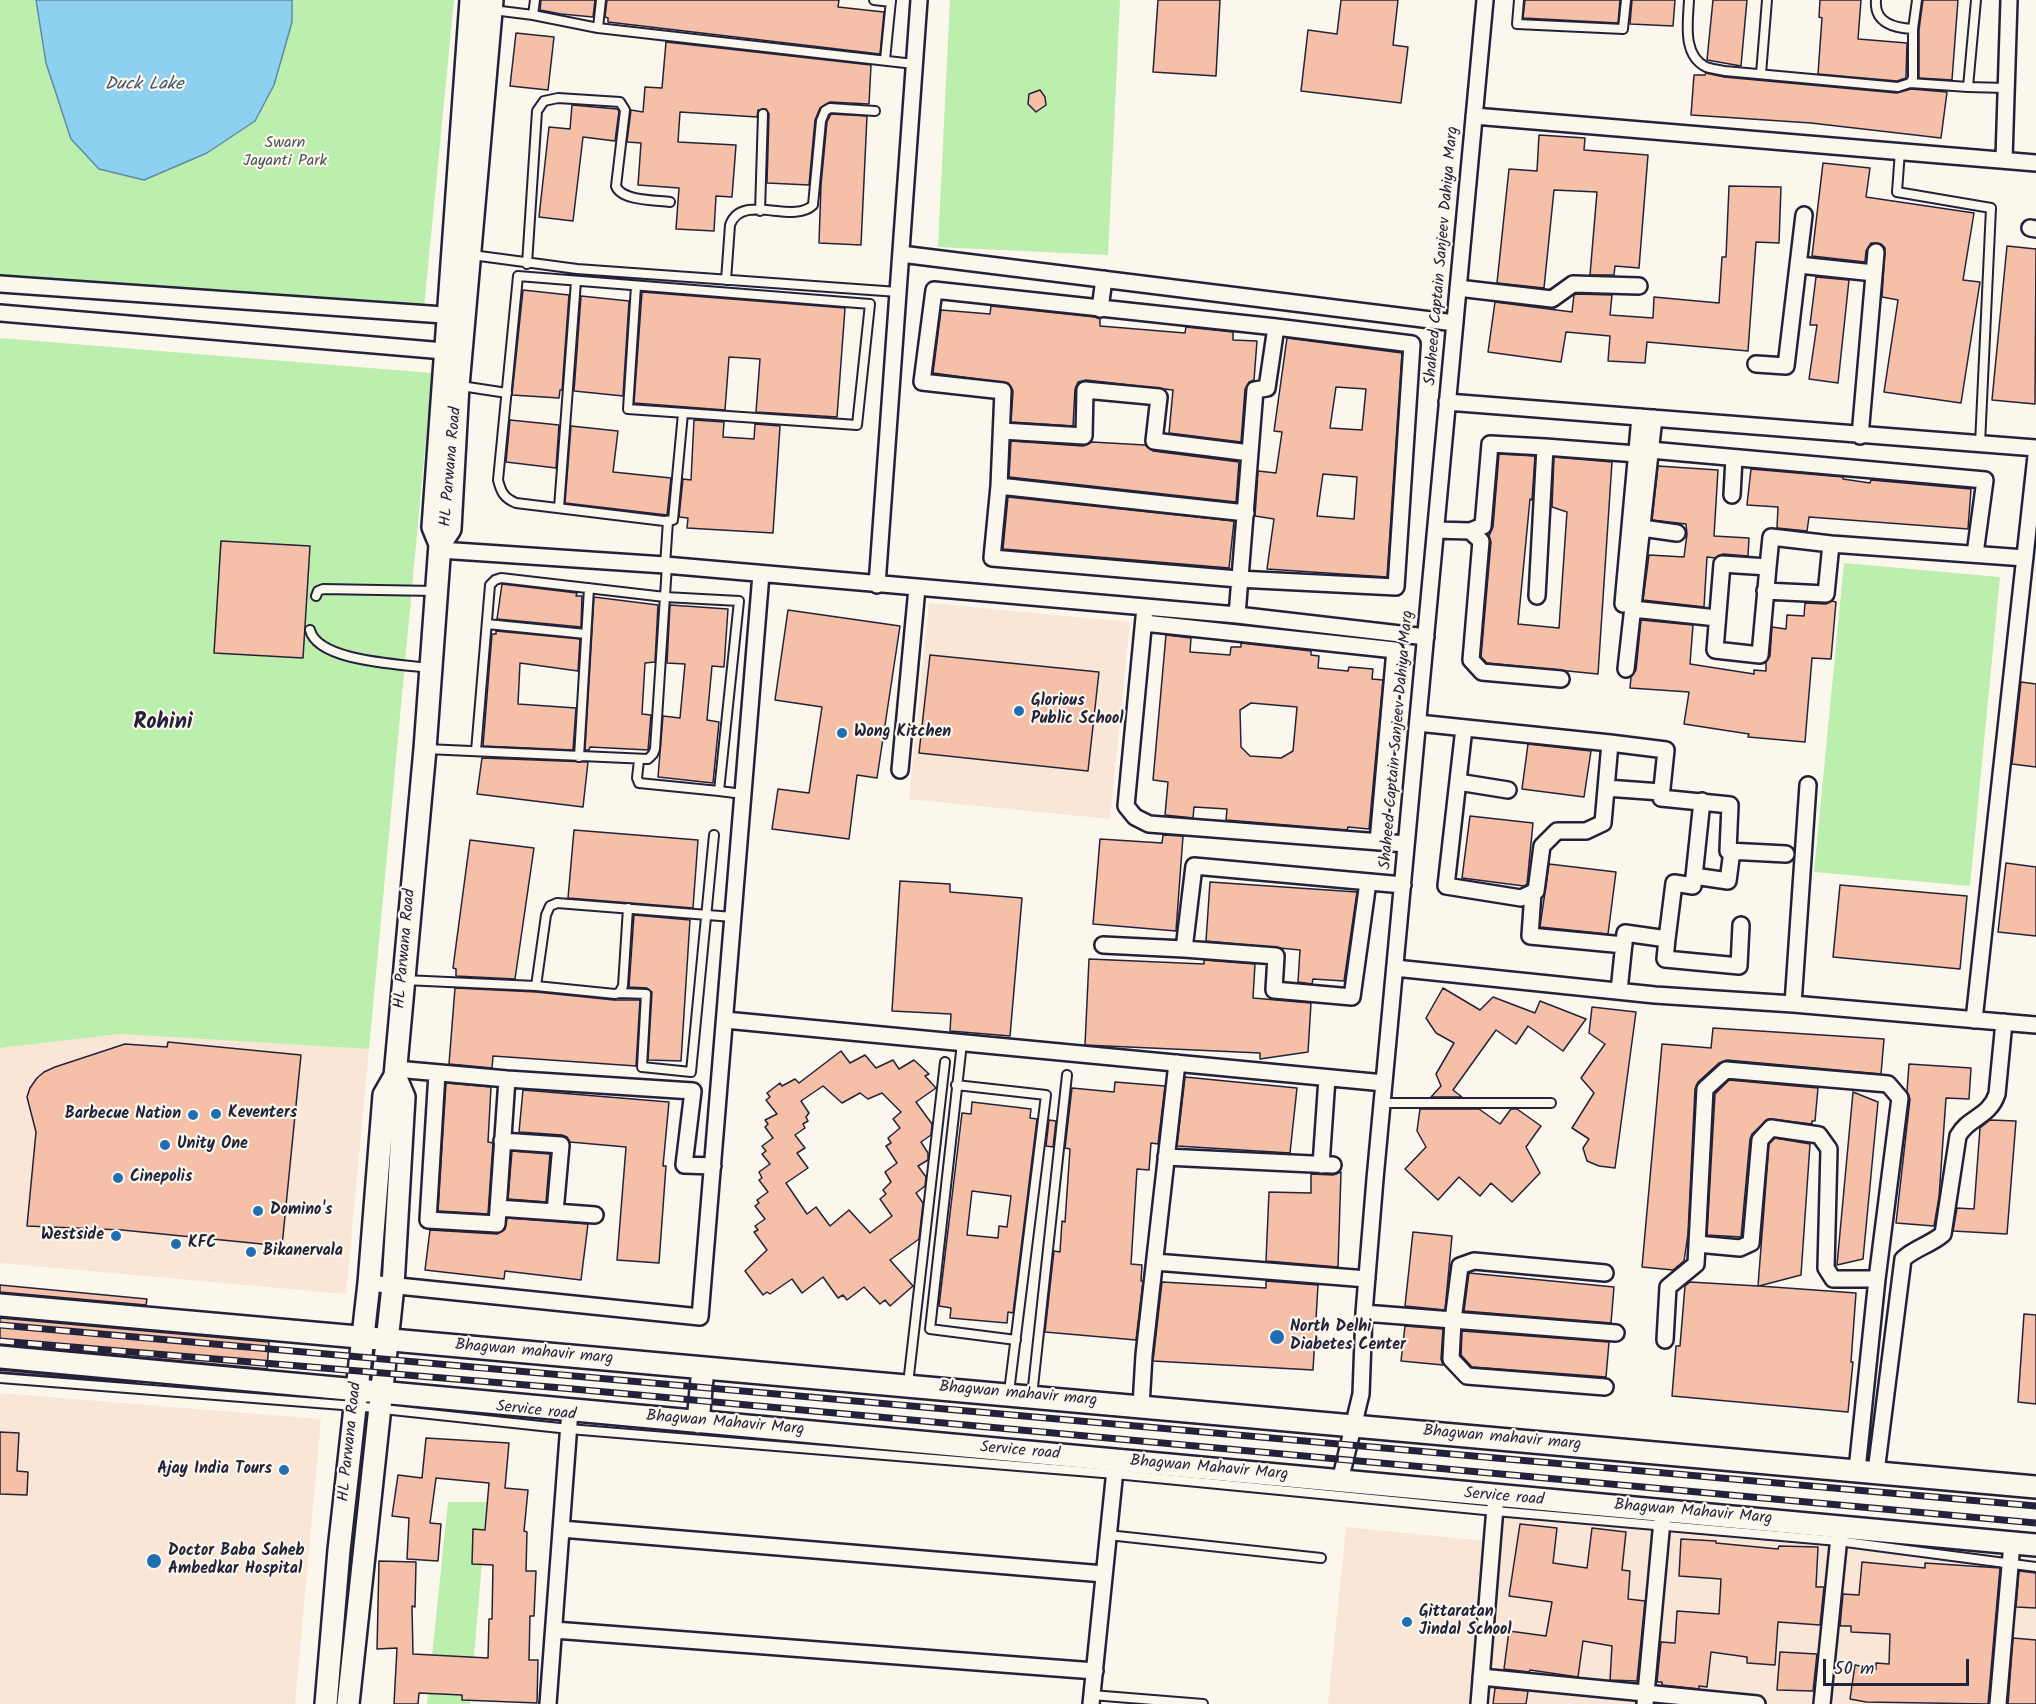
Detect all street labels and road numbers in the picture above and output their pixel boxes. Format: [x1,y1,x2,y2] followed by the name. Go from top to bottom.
[1422,126,1464,386] street label: Shaheed Captain Sanjeev Dahiya Marg
[437,406,467,528] street label: HL Parwana Road
[1377,610,1419,870] street label: Shaheed Captain Sanjeev Dahiya Marg
[391,888,421,1010] street label: HL Parwana Road
[454,1337,614,1369] street label: Bhagwan mahavir marg
[938,1379,1098,1411] street label: Bhagwan mahavir marg
[335,1381,367,1503] street label: HL Parwana Road
[495,1398,577,1426] street label: Service road
[645,1408,805,1440] street label: Bhagwan Mahavir Marg
[1422,1423,1582,1455] street label: Bhagwan mahavir marg
[979,1439,1061,1465] street label: Service road
[1129,1453,1289,1485] street label: Bhagwan Mahavir Marg
[1463,1485,1545,1511] street label: Service road
[1613,1497,1773,1529] street label: Bhagwan Mahavir Marg

